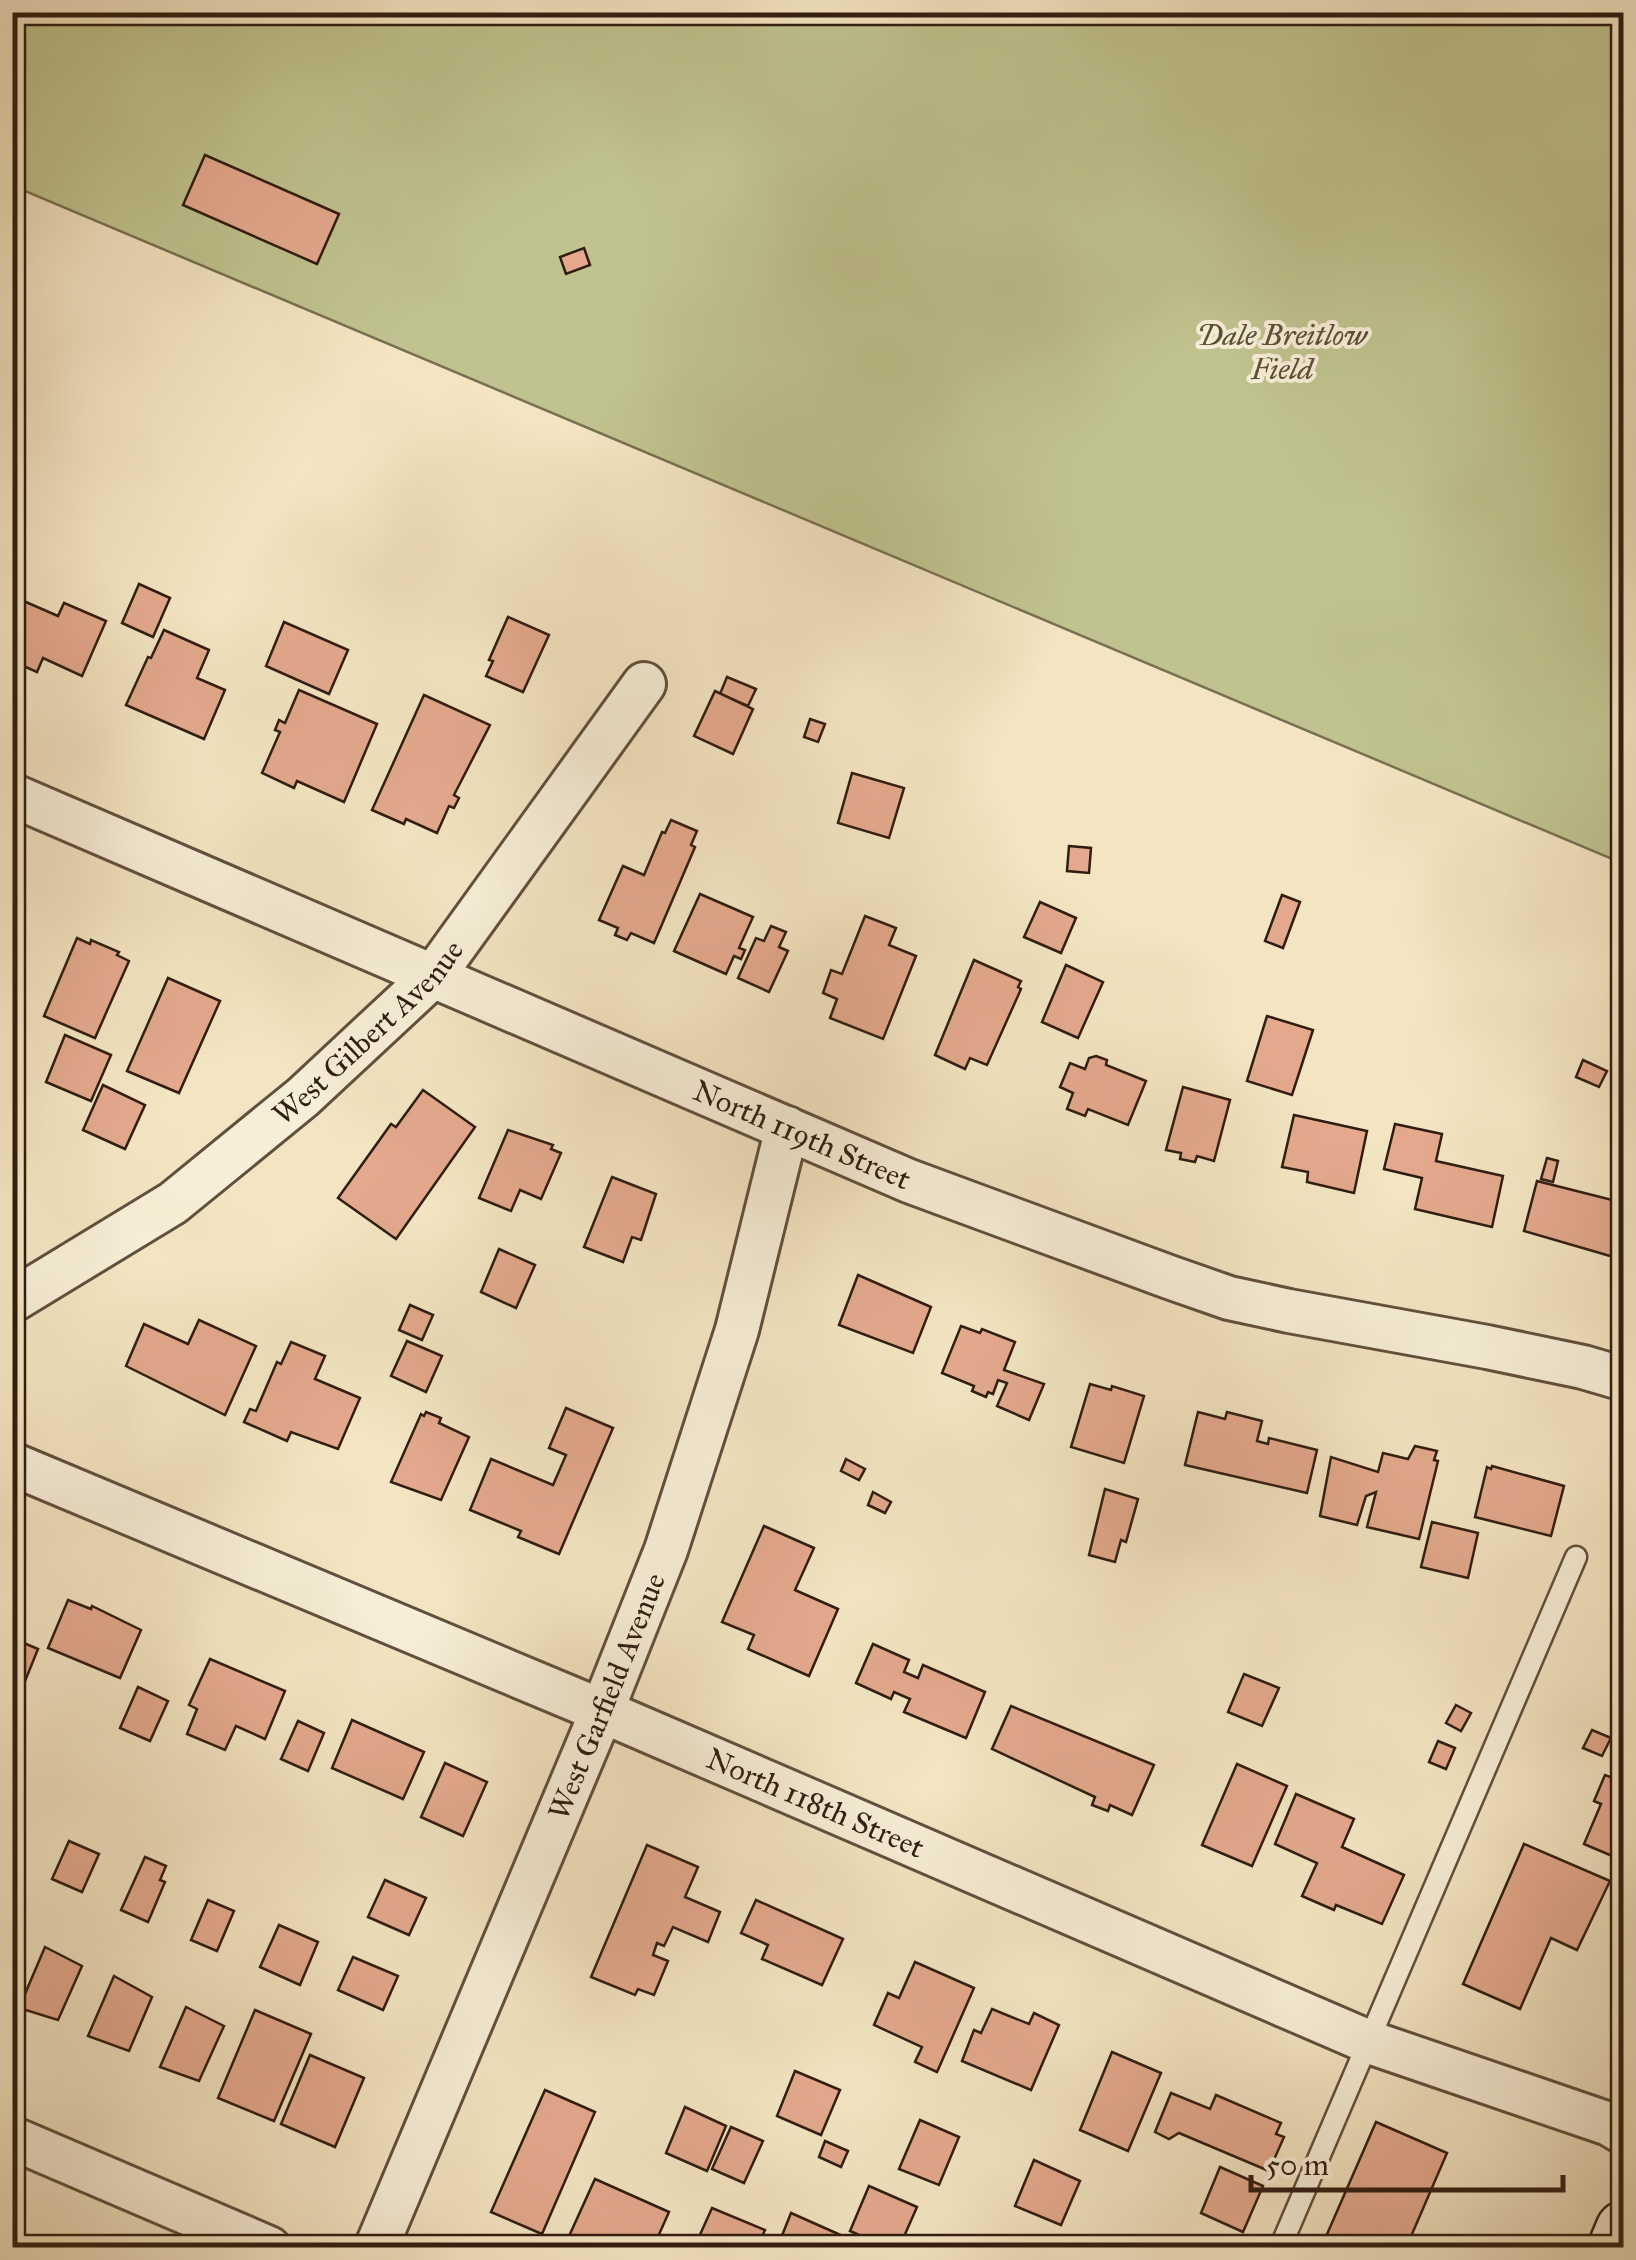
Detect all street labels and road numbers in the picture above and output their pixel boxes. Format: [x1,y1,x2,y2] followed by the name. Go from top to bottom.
[265,933,471,1132] street label: West Gilbert Avenue
[688,1072,917,1198] street label: North 119th Street
[540,1568,673,1825] street label: West Garfield Avenue
[701,1740,930,1866] street label: North 118th Street

